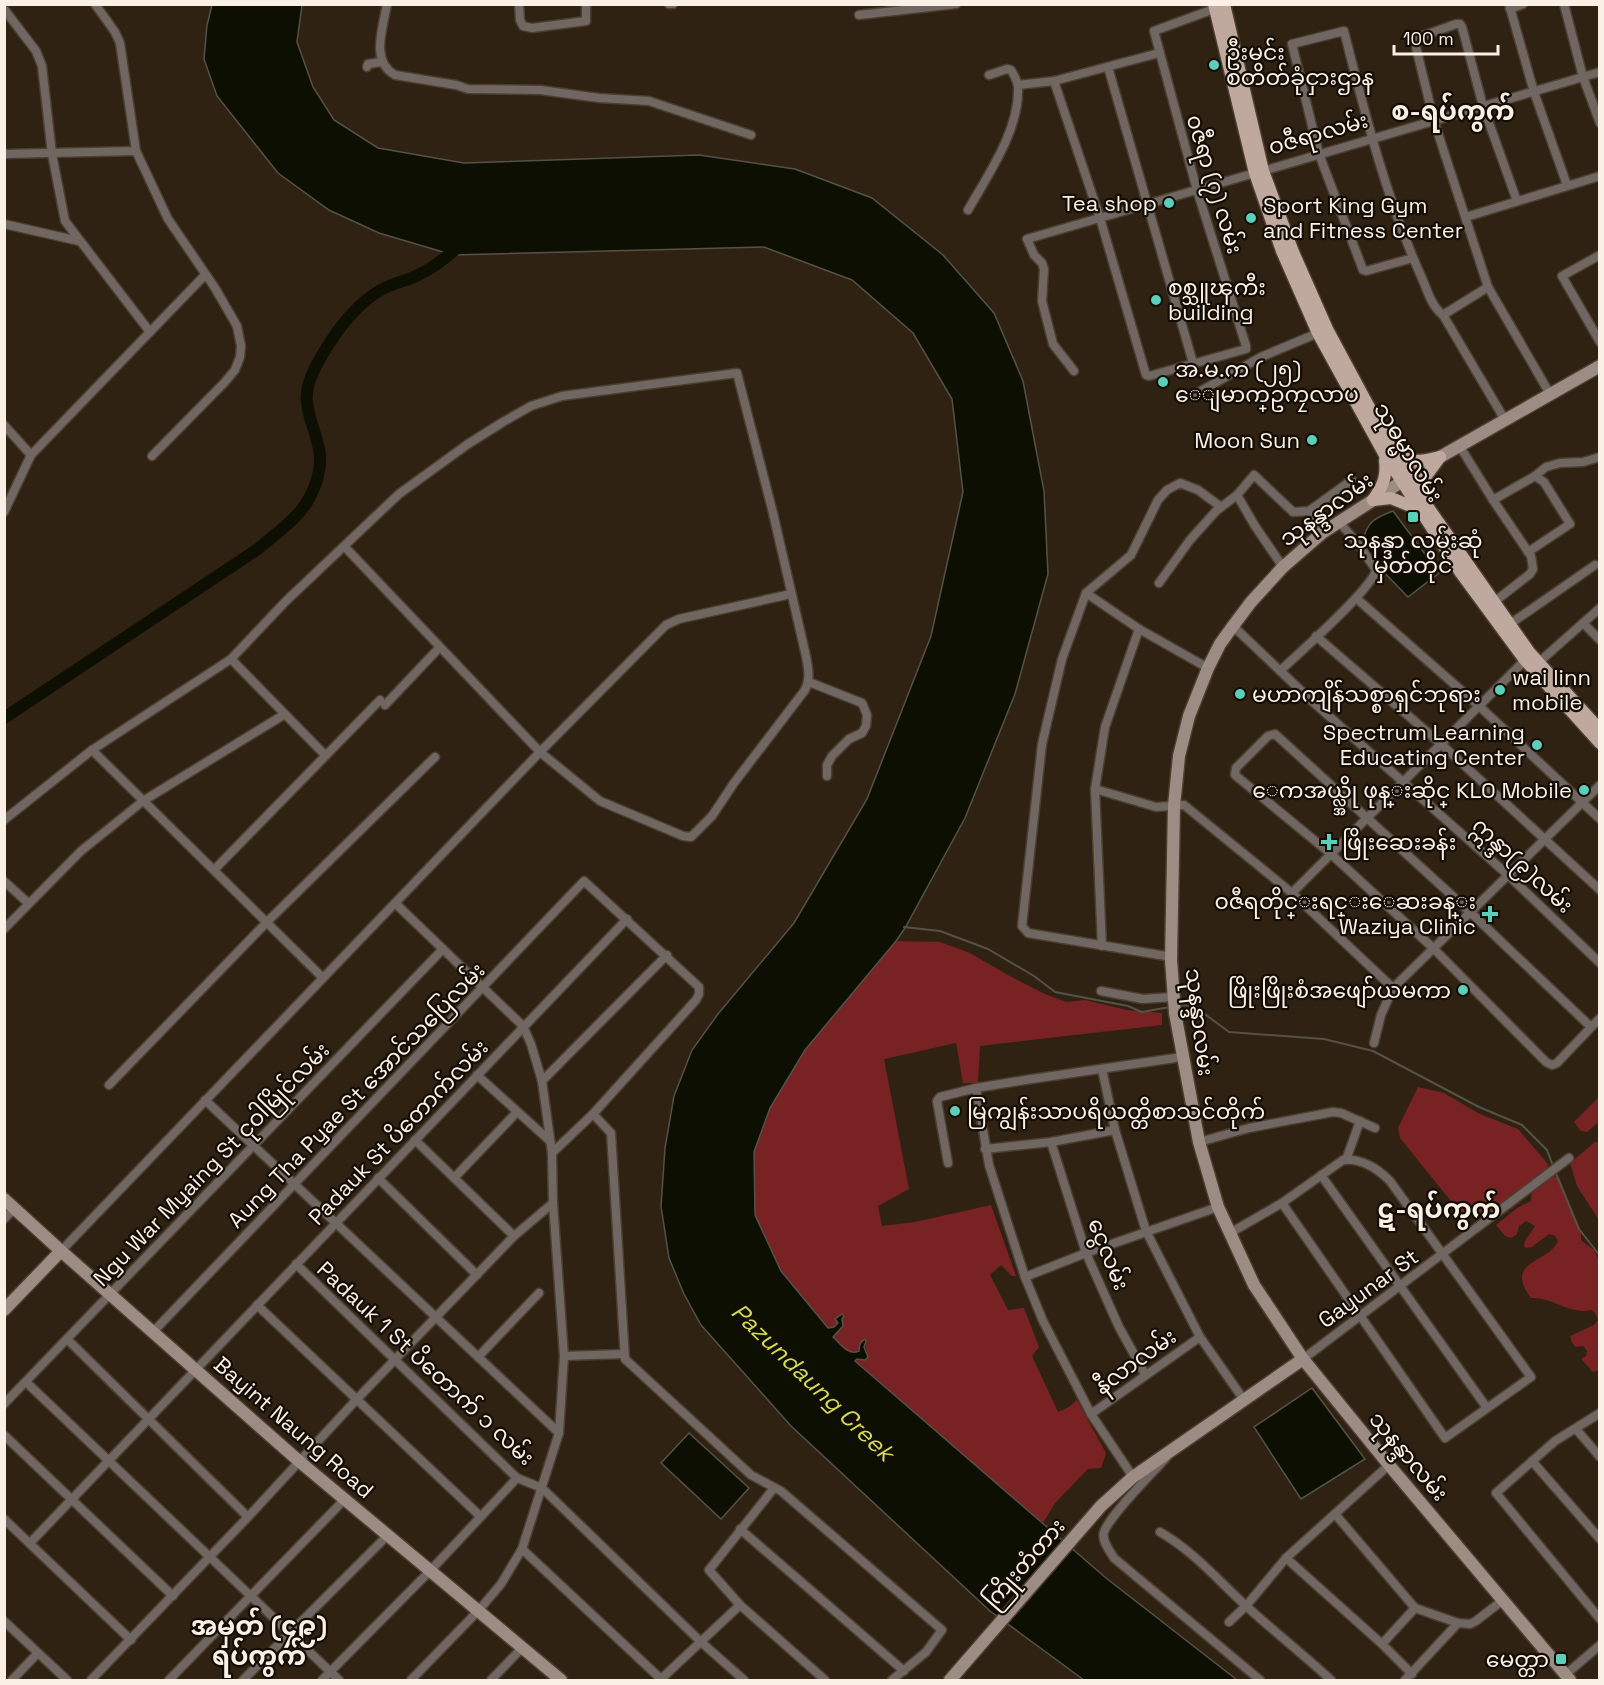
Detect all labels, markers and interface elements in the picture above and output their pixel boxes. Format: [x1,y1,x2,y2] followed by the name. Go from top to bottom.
[1394,18,1498,56] scale bar
[1403,27,1454,50] text: 100 m
[1226,37,1374,95] place label: ဦးမင်း စတိတ်ခုံငှားဌာန
[1207,58,1221,72] marker: ဦးမင်း စတိတ်ခုံငှားဌာန
[1391,92,1515,133] district label: စ-ရပ်ကွက်
[1265,104,1372,164] street label: ဝဇီရာလမ်း
[1177,111,1250,258] street label: ၀ဇီရာ (၇) လမ်း
[1062,189,1157,217] place label: Tea shop
[1263,191,1463,244] place label: Sport King Gym and Fitness Center
[1162,196,1176,210] marker: Tea shop
[1244,211,1258,225] marker: Sport King Gym and Fitness Center
[1168,272,1266,326] place label: စစ္သူၾကီး building
[1149,293,1163,307] marker: စစ္သူၾကီး building
[1175,355,1359,413] place label: အ.မ.က (၂၅) ေျမာက္ဥကၠလာပ
[1156,375,1170,389] marker: အ.မ.က (၂၅) ေျမာက္ဥကၠလာပ
[1364,396,1451,509] street label: သုဓမ္မာလမ်း
[1194,426,1300,454] place label: Moon Sun
[1305,433,1319,447] marker: Moon Sun
[1273,465,1381,556] street label: သုနန္ဒာလမ်း
[1406,510,1420,524] marker: သုနန္ဒာ လမ်းဆုံ မှတ်တိုင်
[1344,525,1482,583] place label: သုနန္ဒာ လမ်းဆုံ မှတ်တိုင်
[1512,663,1591,716] place label: wai linn mobile
[1252,679,1481,713] place label: မဟာကျိန်သစ္စာရှင်ဘုရား
[1493,683,1507,697] marker: wai linn mobile
[1233,687,1247,701] marker: မဟာကျိန်သစ္စာရှင်ဘုရား
[1323,718,1525,771] place label: Spectrum Learning Educating Center
[1530,738,1544,752] marker: Spectrum Learning Educating Center
[1252,775,1572,816] place label: ေကအယ္လ္အို ဖုန္းဆိုင္ KLO Mobile
[1577,783,1591,797] marker: ေကအယ္လ္အို ဖုန္းဆိုင္ KLO Mobile
[1464,810,1580,922] street label: ဣန္ဒာ(၉)လမ်း
[1342,827,1456,860] place label: ဖြိုးဆေးခန်း
[1320,833,1338,851] marker: ဖြိုးဆေးခန်း
[1214,886,1476,940] place label: ၀ဇီရတိုင္းရင္းေဆးခန္း Waziya Clinic
[1481,905,1499,923] marker: ၀ဇီရတိုင္းရင္းေဆးခန္း Waziya Clinic
[221,956,494,1237] street label: Aung Tha Pyae St အောင်သပြေလမ်း
[1175,966,1221,1078] street label: သုနန္ဒာလမ်း
[1228,975,1451,1009] place label: ဖြိုးဖြိုးစံအဖျော်ယမကာ
[1456,983,1470,997] marker: ဖြိုးဖြိုးစံအဖျော်ယမကာ
[301,1033,494,1231] street label: Padauk St ပိတောက်လမ်း
[86,1035,338,1295] street label: Ngu War Myaing St ငုဝါမြိုင်လမ်း
[967,1096,1265,1131] place label: မြကျွန်းသာပရိယတ္တိစာသင်တိုက်
[948,1104,962,1118] marker: မြကျွန်းသာပရိယတ္တိစာသင်တိုက်
[1378,1190,1500,1231] district label: ဋ-ရပ်ကွက်
[1079,1214,1137,1295] street label: ငွေလမ်း
[1312,1242,1424,1334] street label: Gayunar St
[311,1254,541,1471] street label: Padauk 1 St ပိတောက် ၁ လမ်း
[725,1296,903,1470] water label: Pazundaung Creek
[1088,1321,1184,1403] street label: နီလာလမ်း
[208,1350,380,1504] street label: Bayint Naung Road
[1360,1405,1455,1509] street label: သုနန္ဒာလမ်း
[977,1512,1074,1616] street label: ကြိုးတံတား
[191,1607,327,1678] district label: အမှတ် (၄၉) ရပ်ကွက်
[1486,1645,1549,1677] place label: မေတ္တာ
[1554,1652,1568,1666] marker: မေတ္တာ

